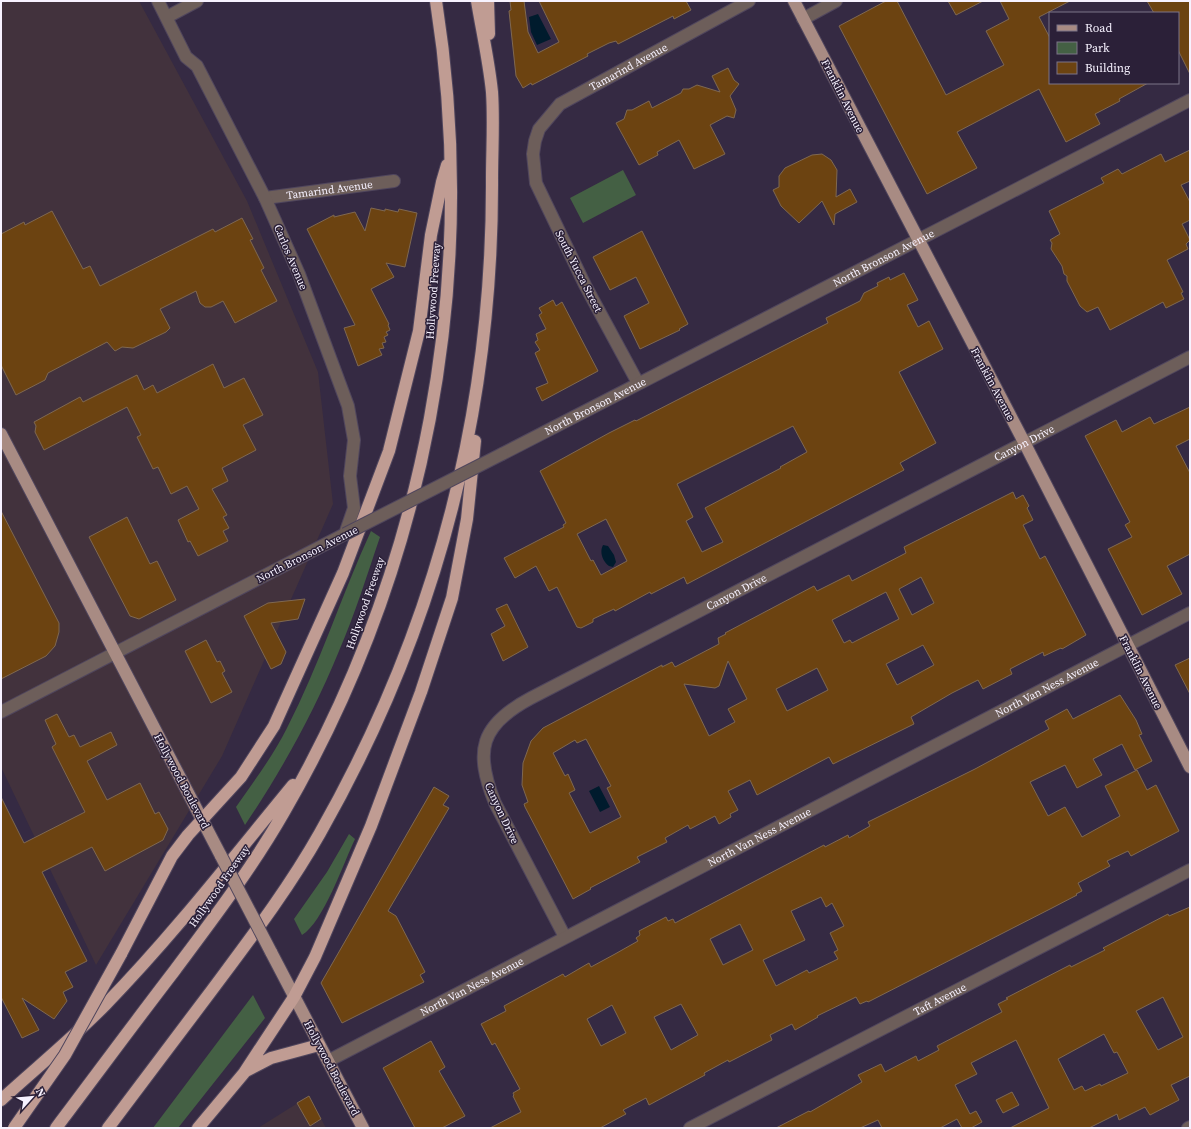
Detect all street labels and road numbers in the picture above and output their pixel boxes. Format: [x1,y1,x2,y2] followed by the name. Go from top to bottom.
[587,40,671,95] street label: Tamarind Avenue
[818,57,868,136] street label: Franklin Avenue
[285,177,374,203] street label: Tamarind Avenue
[270,222,311,293] street label: Carlos Avenue
[830,226,937,290] street label: North Bronson Avenue
[551,228,606,315] street label: South Yucca Street
[423,242,444,340] street label: Hollywood Freeway
[967,345,1018,424] street label: Franklin Avenue
[542,374,649,439] street label: North Bronson Avenue
[992,421,1057,465] street label: Canyon Drive
[254,522,361,587] street label: North Bronson Avenue
[343,555,388,651] street label: Hollywood Freeway
[704,570,770,614] street label: Canyon Drive
[1116,633,1166,712] street label: Franklin Avenue
[993,655,1102,721] street label: North Van Ness Avenue
[150,731,213,832] street label: Hollywood Boulevard
[481,780,522,847] street label: Canyon Drive
[705,804,814,870] street label: North Van Ness Avenue
[186,842,254,930] street label: Hollywood Freeway
[418,953,527,1020] street label: North Van Ness Avenue
[911,980,969,1019] street label: Taft Avenue
[300,1018,363,1119] street label: Hollywood Boulevard

